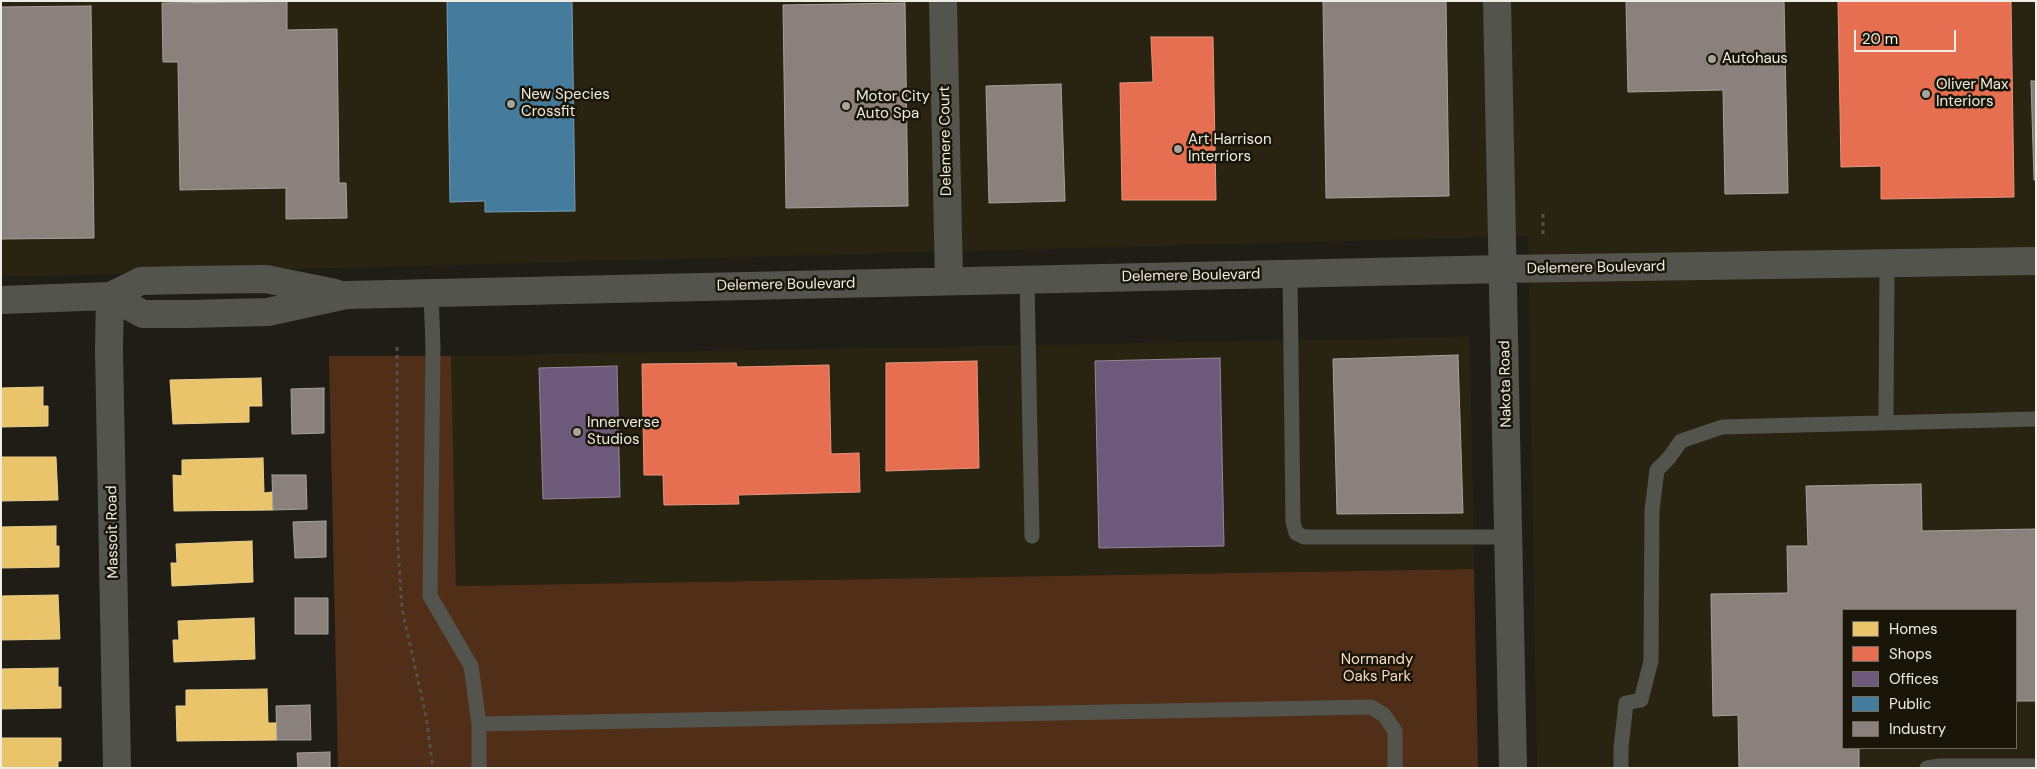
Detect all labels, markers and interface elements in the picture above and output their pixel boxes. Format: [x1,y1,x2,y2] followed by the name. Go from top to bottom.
[1857,20,1960,52] scale bar
[1862,29,1898,49] text: 20 m
[1722,50,1788,68] place label: Autohaus
[1706,53,1718,65] marker: Autohaus
[1936,76,2008,111] place label: Oliver Max Interiors
[521,86,610,121] place label: New Species Crossfit
[936,86,956,196] street label: Delemere Court
[856,88,930,123] place label: Motor City Auto Spa
[1920,88,1932,100] marker: Oliver Max Interiors
[505,98,517,110] marker: New Species Crossfit
[840,100,852,112] marker: Motor City Auto Spa
[1188,131,1271,166] place label: Art Harrison Interriors
[1172,143,1184,155] marker: Art Harrison Interriors
[1526,258,1666,278] street label: Delemere Boulevard
[1121,266,1261,286] street label: Delemere Boulevard
[716,275,856,295] street label: Delemere Boulevard
[1496,340,1516,428] street label: Nakota Road
[587,414,659,449] place label: Innerverse Studios
[571,426,583,438] marker: Innerverse Studios
[103,485,123,579] street label: Massoit Road
[1842,609,2017,749] legend
[1889,619,1938,639] text: Homes
[1889,644,1932,664] text: Shops
[1341,651,1413,686] park label: Normandy Oaks Park
[1889,669,1939,689] text: Offices
[1889,694,1931,714] text: Public
[1889,719,1946,739] text: Industry

